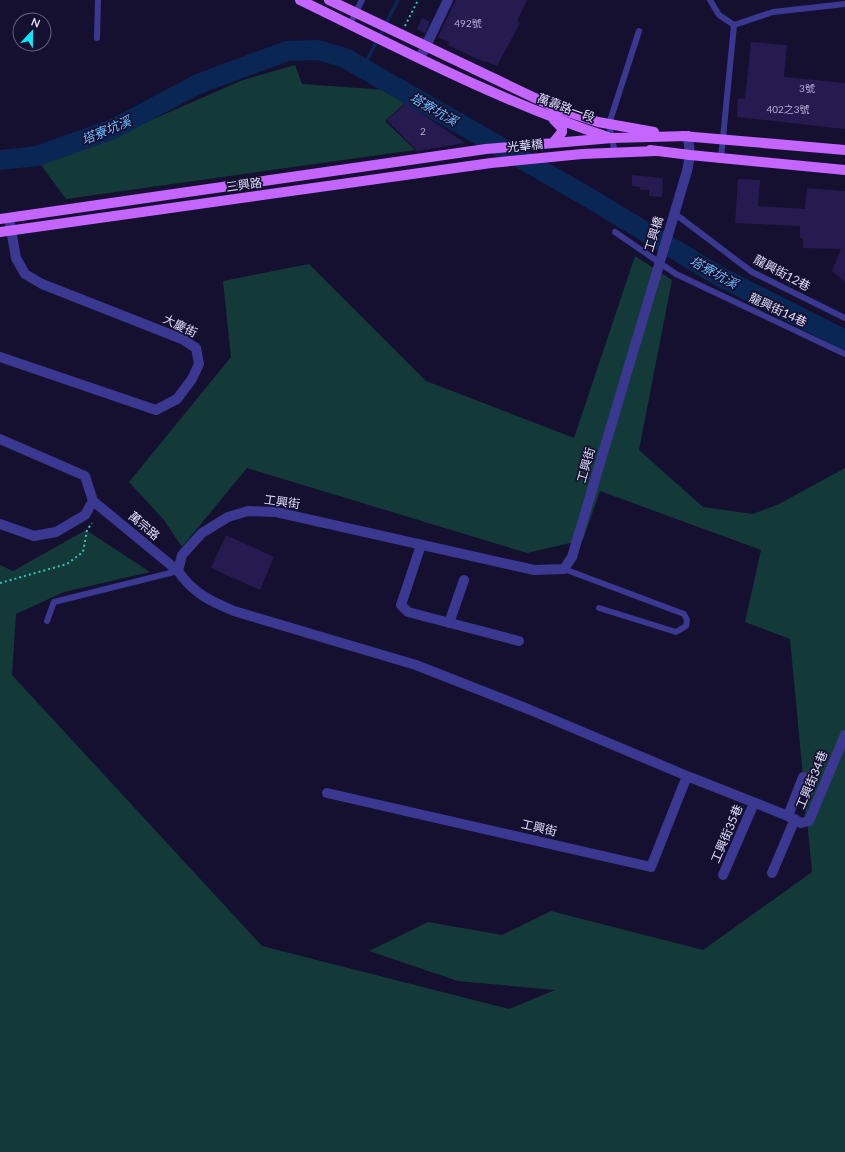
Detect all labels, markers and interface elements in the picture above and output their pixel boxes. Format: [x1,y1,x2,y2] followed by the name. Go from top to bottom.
[12,12,52,52] north arrow
[30,15,42,30] text: N
[454,17,482,29] house number: 492號
[799,82,815,94] house number: 3號
[407,89,462,130] water label: 塔寮坑溪
[535,90,597,125] street label: 萬壽路一段
[766,103,810,115] house number: 402之3號
[79,112,135,148] water label: 塔寮坑溪
[420,125,426,137] house number: 2
[506,136,544,155] street label: 光華橋
[225,175,263,194] street label: 三興路
[641,214,666,253] street label: 工興橋
[751,251,813,294] street label: 龍興街12巷
[687,252,742,293] water label: 塔寮坑溪
[747,290,809,329] street label: 龍興街14巷
[161,311,200,340] street label: 大慶街
[573,445,598,484] street label: 工興街
[263,492,301,511] street label: 工興街
[126,508,163,543] street label: 萬宗路
[793,748,831,811] street label: 工興街34巷
[708,802,746,865] street label: 工興街35巷
[520,816,558,839] street label: 工興街

